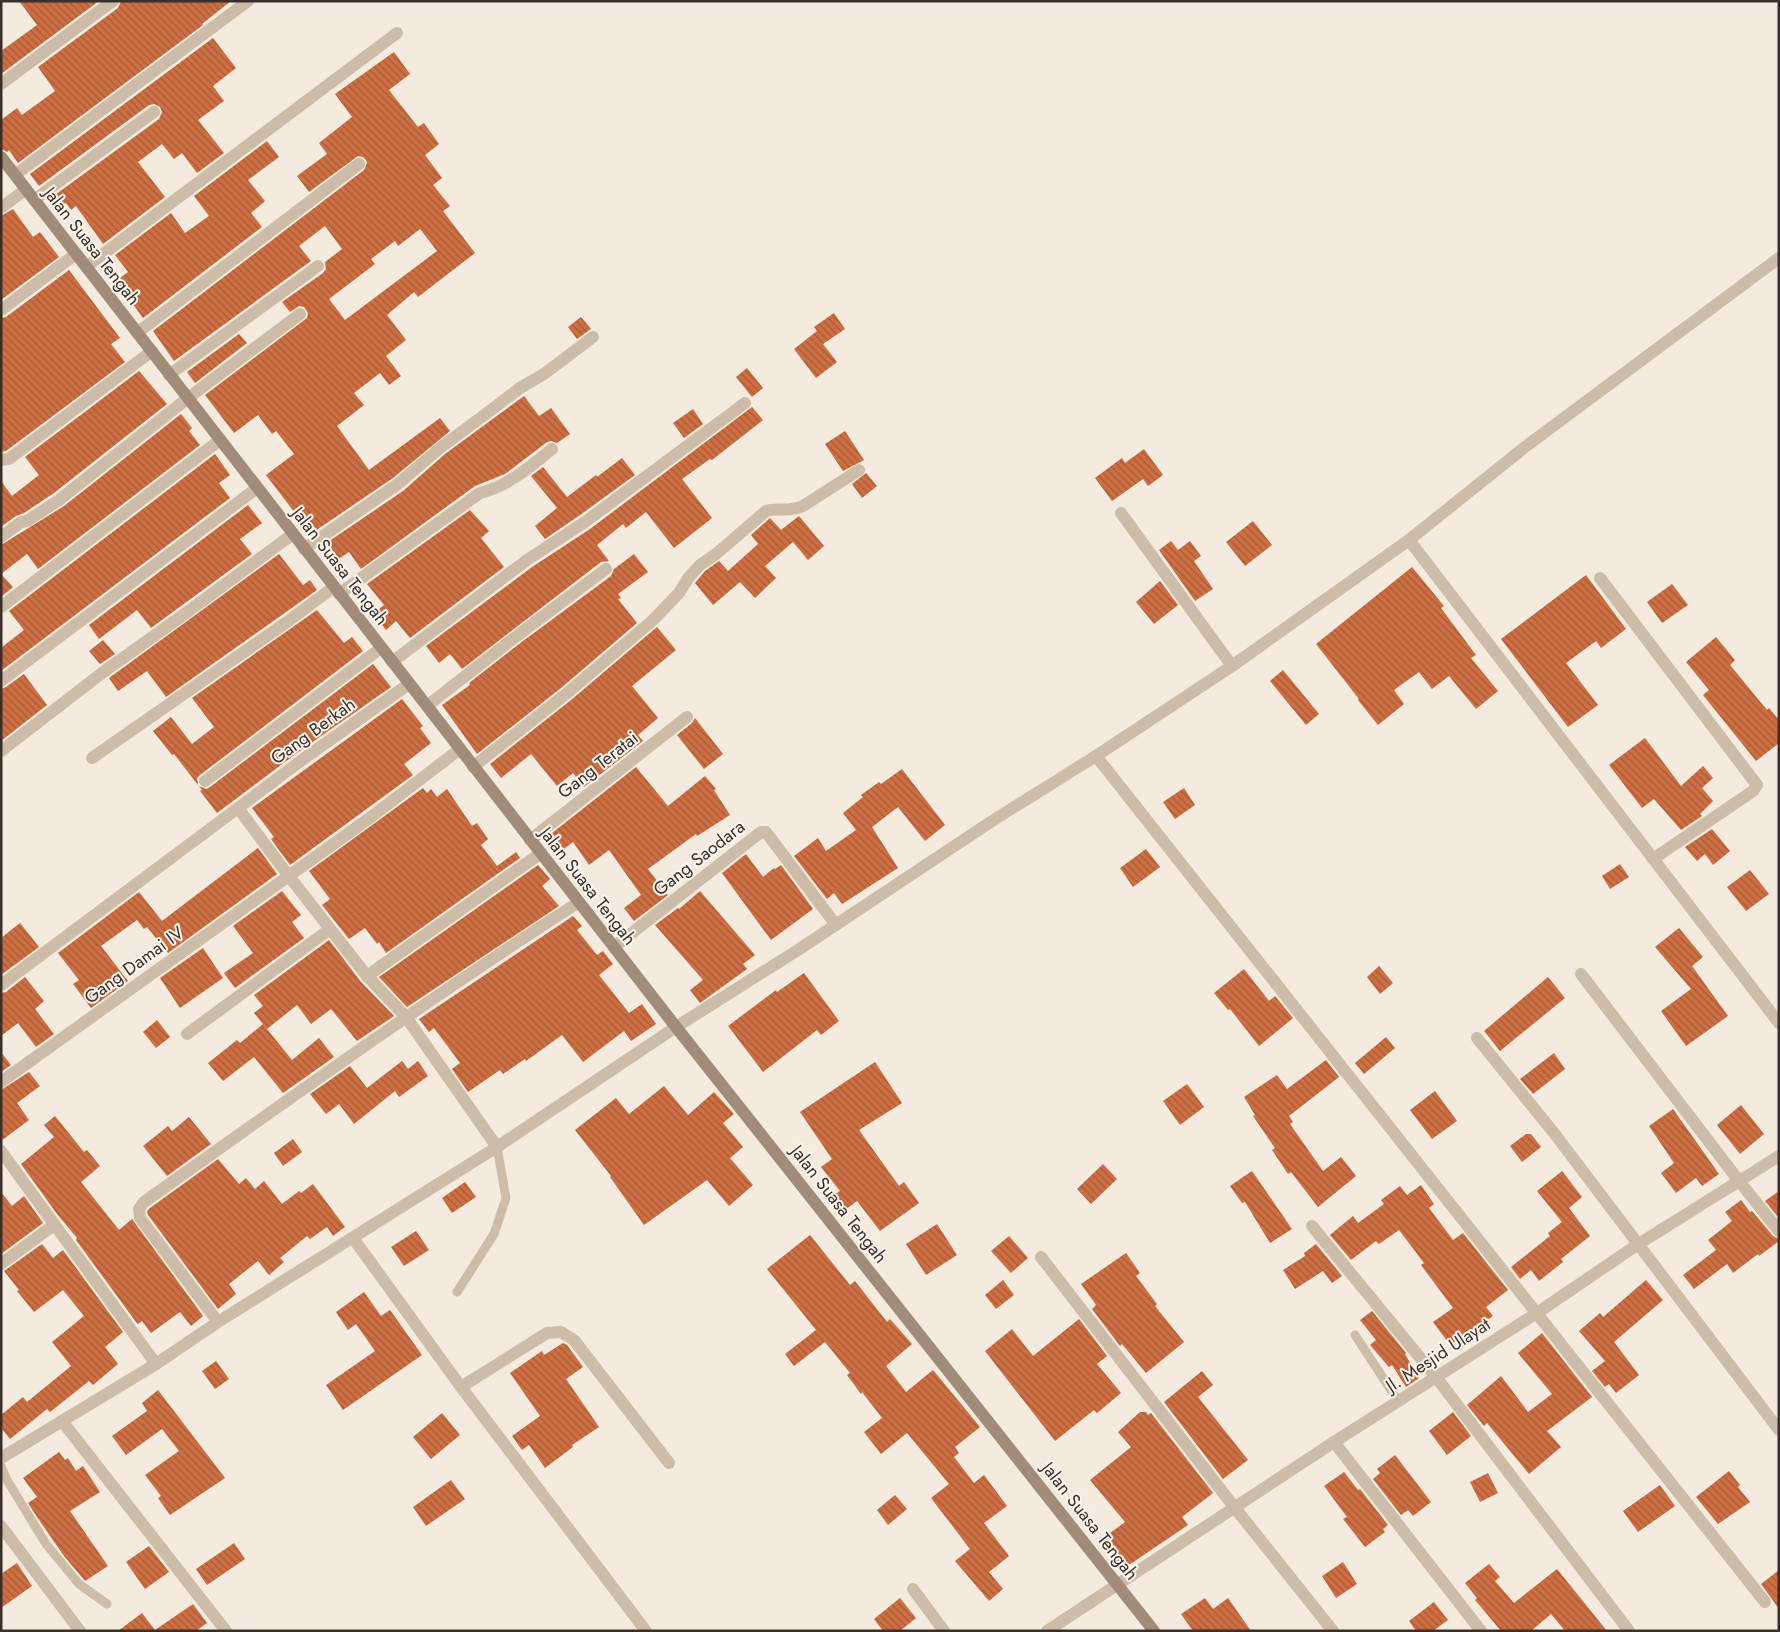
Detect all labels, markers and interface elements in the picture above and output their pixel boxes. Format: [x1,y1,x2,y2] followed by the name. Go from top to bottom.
[36,180,146,311] street label: Jalan Suasa Tengah
[284,500,394,631] street label: Jalan Suasa Tengah
[265,691,361,771] street label: Gang Berkah
[552,725,644,805] street label: Gang Teratai
[648,814,750,902] street label: Gang Saodara
[532,820,642,951] street label: Jalan Suasa Tengah
[79,920,189,1010] street label: Gang Damai IV
[783,1138,893,1269] street label: Jalan Suasa Tengah
[1379,1311,1496,1400] street label: Jl. Mesjid Ulayat
[1034,1455,1144,1586] street label: Jalan Suasa Tengah

